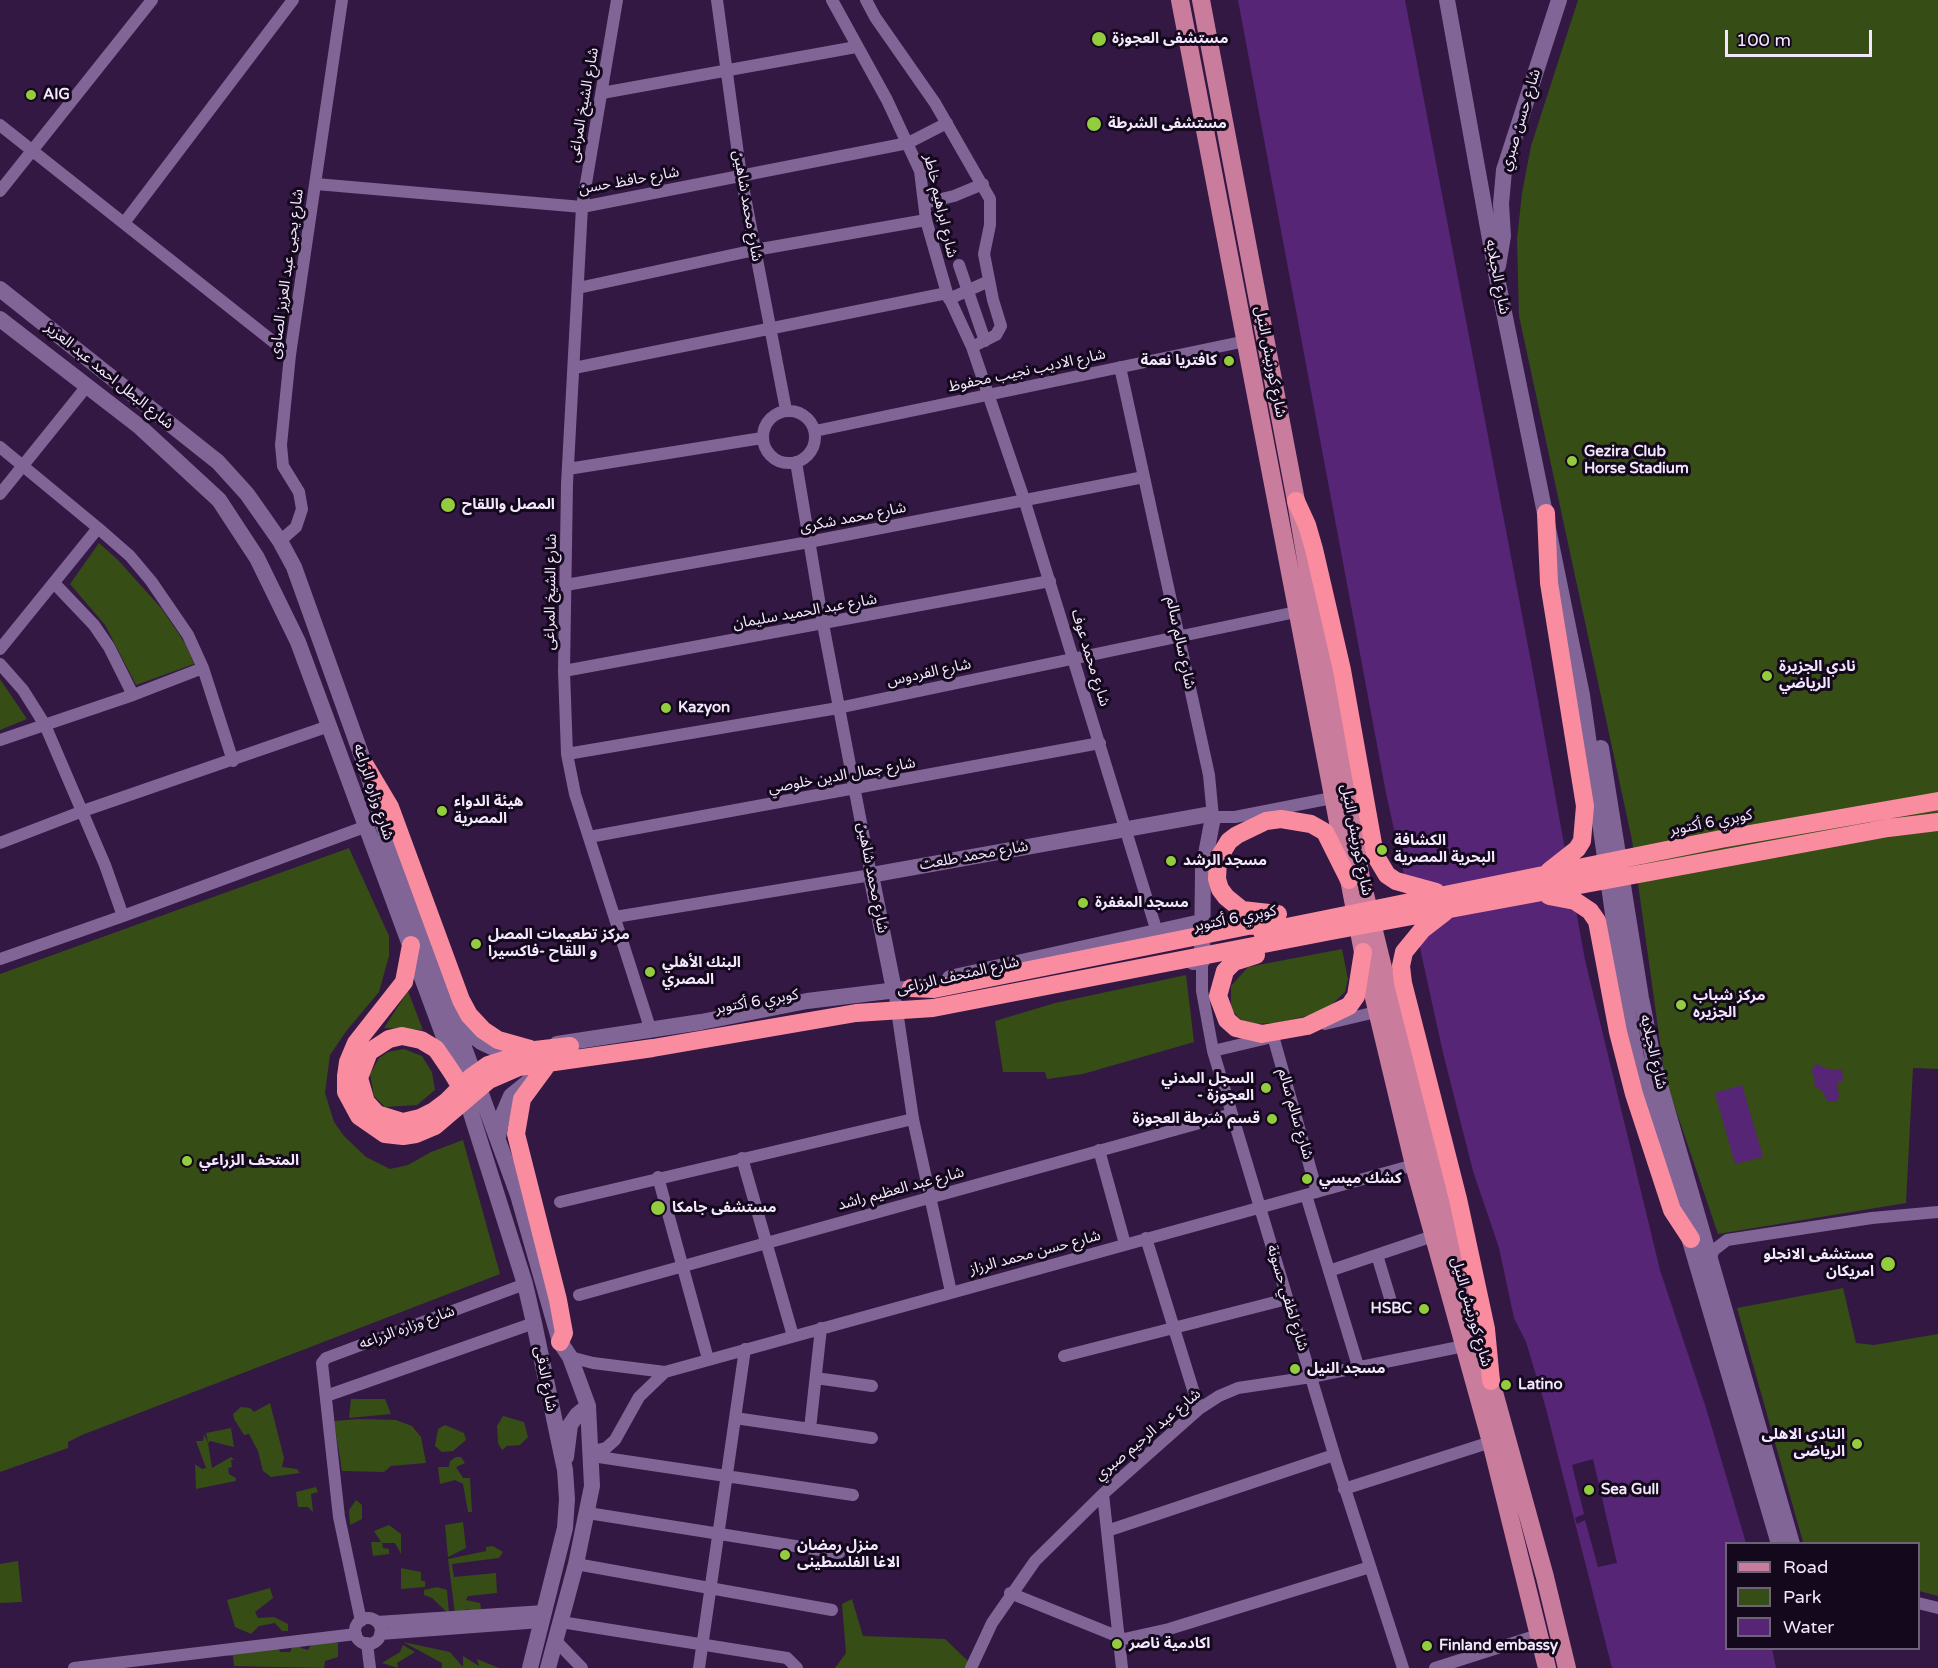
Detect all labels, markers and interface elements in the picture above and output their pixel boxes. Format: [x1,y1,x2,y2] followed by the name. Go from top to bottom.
[1728,18,1875,56] scale bar
[1736,29,1791,51] text: 100 m
[1090,30,1108,48] marker: مستشفى العجوزة
[1112,30,1228,48] place label: مستشفى العجوزة
[565,46,603,164] street label: شارع الشيخ المراغى
[1497,67,1545,173] street label: شارع حسن صبري
[43,86,70,104] place label: AIG
[24,88,38,102] marker: AIG
[1085,115,1103,133] marker: مستشفى الشرطة
[1108,115,1227,133] place label: مستشفى الشرطة
[728,149,766,263] street label: شارع محمد شاهين
[919,152,961,260] street label: شارع ابراهيم خاطر
[577,163,681,199] street label: شارع حافظ حسن
[266,188,308,360] street label: شارع يحيى عبد العزيز الصاوى
[1481,238,1513,316] street label: شارع الجبلايه
[1250,305,1290,419] street label: شارع كورنيش النيل
[41,319,177,433] street label: شارع البطل احمد عبد العزيز
[947,346,1107,396] street label: شارع الاديب نجيب محفوظ
[1141,352,1217,370] place label: كافتريا نعمة
[1222,354,1236,368] marker: كافتريا نعمة
[1584,443,1689,478] place label: Gezira Club Horse Stadium
[1565,454,1579,468] marker: Gezira Club Horse Stadium
[439,496,457,514] marker: المصل واللقاح
[462,496,555,514] place label: المصل واللقاح
[798,499,908,537] street label: شارع محمد شكرى
[541,534,561,650] street label: شارع الشيخ المراغى
[732,590,878,634] street label: شارع عبد الحميد سليمان
[1161,595,1199,691] street label: شارع سالم سالم
[1067,607,1113,709] street label: شارع محمد عوف
[885,655,973,691] street label: شارع الفردوس
[1779,658,1856,693] place label: نادي الجزيرة الرياضي
[1760,669,1774,683] marker: نادي الجزيرة الرياضي
[678,699,730,717] place label: Kazyon
[659,701,673,715] marker: Kazyon
[349,741,397,843] street label: شارع وزاره الزراعه
[767,754,917,798] street label: شارع جمال الدين خلوصي
[1336,783,1376,897] street label: شارع كورنيش النيل
[454,793,523,828] place label: هيئة الدواء المصرية
[435,804,449,818] marker: هيئة الدواء المصرية
[1668,806,1754,840] street label: كوبري 6 أكتوبر
[852,821,892,935] street label: شارع محمد شاهين
[1394,832,1495,867] place label: الكشافة البحرية المصرية
[918,838,1030,874] street label: شارع محمد طلعت
[1375,843,1389,857] marker: الكشافة البحرية المصرية
[1183,852,1267,870] place label: مسجد الرشد
[1164,854,1178,868] marker: مسجد الرشد
[1095,894,1189,912] place label: مسجد المغفرة
[1076,896,1090,910] marker: مسجد المغفرة
[1192,902,1278,936] street label: كوبري 6 أكتوبر
[488,926,630,961] place label: مركز تطعيمات المصل و اللقاح -فاكسيرا
[469,937,483,951] marker: مركز تطعيمات المصل و اللقاح -فاكسيرا
[895,953,1021,999] street label: شارع المتحف الزراعى
[662,954,741,989] place label: البنك الأهلي المصري
[643,965,657,979] marker: البنك الأهلي المصري
[714,986,800,1018] street label: كوبري 6 أكتوبر
[1693,987,1765,1022] place label: مركز شباب الجزيره
[1674,998,1688,1012] marker: مركز شباب الجزيره
[1636,1013,1670,1091] street label: شارع الجبلايه
[1273,1066,1317,1162] street label: شارع سالم سالم
[1161,1070,1254,1105] place label: السجل المدني - العجوزة
[1259,1081,1273,1095] marker: السجل المدني - العجوزة
[1132,1110,1260,1128] place label: قسم شرطة العجوزة
[1265,1112,1279,1126] marker: قسم شرطة العجوزة
[199,1152,299,1170] place label: المتحف الزراعي
[180,1154,194,1168] marker: المتحف الزراعي
[836,1163,966,1215] street label: شارع عبد العظيم راشد
[1319,1170,1402,1188] place label: كشك ميسي
[1300,1172,1314,1186] marker: كشك ميسي
[649,1199,667,1217] marker: مستشفى جامكا
[672,1199,777,1217] place label: مستشفى جامكا
[967,1227,1103,1279] street label: شارع حسن محمد الرزاز
[1262,1243,1312,1353] street label: شارع لطفي حسونة
[1764,1246,1874,1281] place label: مستشفى الانجلو امريكان
[1447,1255,1495,1369] street label: شارع كورنيش النيل
[1879,1255,1897,1273] marker: مستشفى الانجلو امريكان
[1371,1300,1412,1318] place label: HSBC
[357,1302,457,1354] street label: شارع وزاره الزراعه
[1417,1302,1431,1316] marker: HSBC
[530,1345,560,1413] street label: شارع الدقى
[1307,1360,1386,1378] place label: مسجد النيل
[1288,1362,1302,1376] marker: مسجد النيل
[1518,1376,1563,1394] place label: Latino
[1499,1378,1513,1392] marker: Latino
[1091,1385,1205,1485] street label: شارع عبد الرحيم صبري
[1762,1426,1845,1461] place label: النادى الاهلى الرياضى
[1850,1437,1864,1451] marker: النادى الاهلى الرياضى
[1601,1481,1659,1499] place label: Sea Gull
[1582,1483,1596,1497] marker: Sea Gull
[797,1537,900,1572] place label: منزل رمضان الاغا الفلسطينى
[1725,1542,1920,1650] legend
[778,1548,792,1562] marker: منزل رمضان الاغا الفلسطينى
[1783,1556,1828,1578] text: Road
[1783,1586,1821,1608] text: Park
[1783,1616,1834,1638] text: Water
[1129,1635,1210,1653] place label: اكادمية ناصر
[1110,1637,1124,1651] marker: اكادمية ناصر
[1439,1637,1558,1655] place label: Finland embassy
[1420,1639,1434,1653] marker: Finland embassy

